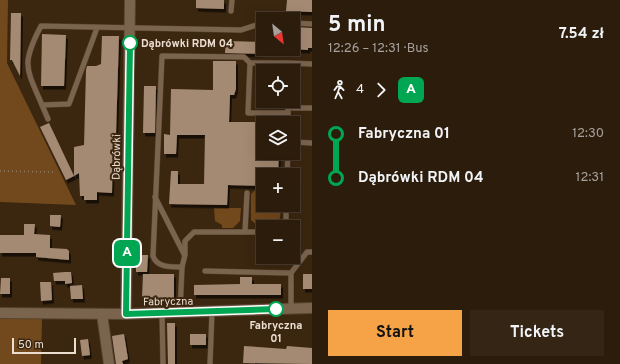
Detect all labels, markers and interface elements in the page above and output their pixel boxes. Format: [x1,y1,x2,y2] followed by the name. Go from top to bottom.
[256,12,300,56] north arrow
[256,12,300,264] map controls
[328,12,385,39] text: 5 min
[559,25,604,44] text: 7.54 zł
[122,35,138,51] marker: Dąbrówki RDM 04
[141,37,233,51] place label: Dąbrówki RDM 04
[328,41,429,57] text: 12:26 – 12:31 · Bus
[256,64,300,108] button: locate
[328,79,350,101] icon: walk
[370,79,392,101] icon: forward
[406,81,416,98] text: A
[356,82,364,98] text: 4
[256,116,300,160] button: layers
[358,125,450,144] text: Fabryczna 01
[572,126,604,142] text: 12:30
[110,134,124,180] street label: Dąbrówki
[256,168,300,212] button: +
[358,169,484,188] text: Dąbrówki RDM 04
[576,170,604,186] text: 12:31
[256,220,300,264] button: −
[114,240,140,266] line badge: A
[122,244,132,261] text: A
[143,295,194,309] street label: Fabryczna
[268,301,284,317] marker: Fabryczna 01
[328,310,462,356] button: Start
[470,310,604,356] button: Tickets
[249,319,303,346] place label: Fabryczna 01
[12,336,76,355] scale bar
[18,338,44,352] text: 50 m

